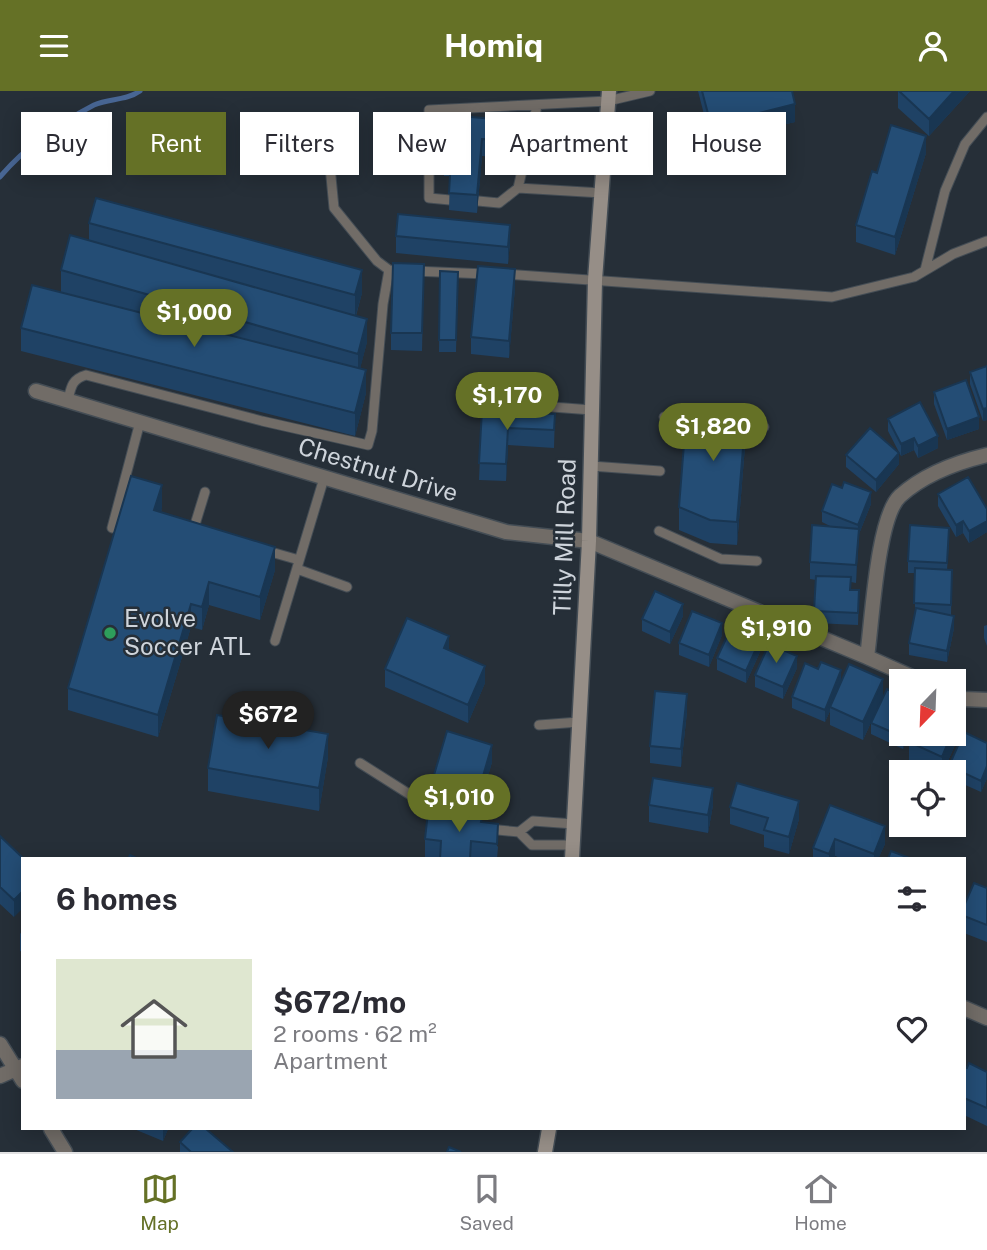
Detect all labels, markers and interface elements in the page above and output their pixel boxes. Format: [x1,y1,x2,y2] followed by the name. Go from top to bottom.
[35,27,73,65] icon: menu
[444,27,543,64] text: Homiq
[914,27,952,65] icon: person
[21,112,112,175] chip: Buy
[126,112,226,175] chip: Rent
[240,112,359,175] chip: Filters
[373,112,471,175] chip: New
[485,112,653,175] chip: Apartment
[667,112,786,175] chip: House
[137,289,251,349] pin: $1,000
[156,298,232,325] text: $1,000
[450,373,564,432] pin: $1,170
[472,381,542,408] text: $1,170
[656,403,770,463] pin: $1,820
[675,412,751,439] text: $1,820
[295,431,462,507] street label: Chestnut Drive
[547,458,581,616] street label: Tilly Mill Road
[124,604,251,660] place label: Evolve Soccer ATL
[719,605,833,665] pin: $1,910
[740,614,812,641] text: $1,910
[102,625,118,641] marker: Evolve Soccer ATL
[889,669,966,745] north arrow
[889,669,966,837] map controls
[227,691,309,751] pin: $672
[238,700,298,727] text: $672
[889,760,966,837] button: locate
[402,775,516,834] pin: $1,010
[423,783,495,810] text: $1,010
[893,880,931,918] icon: filters
[56,881,178,917] text: 6 homes
[273,984,406,1020] text: $672/mo
[112,987,196,1071] icon: home
[893,1010,931,1048] icon: heart
[273,1020,437,1047] text: 2 rooms · 62 m²
[273,1047,388,1074] text: Apartment
[140,1170,179,1234] tab: Map
[459,1170,514,1234] tab: Saved
[794,1170,847,1234] tab: Home

